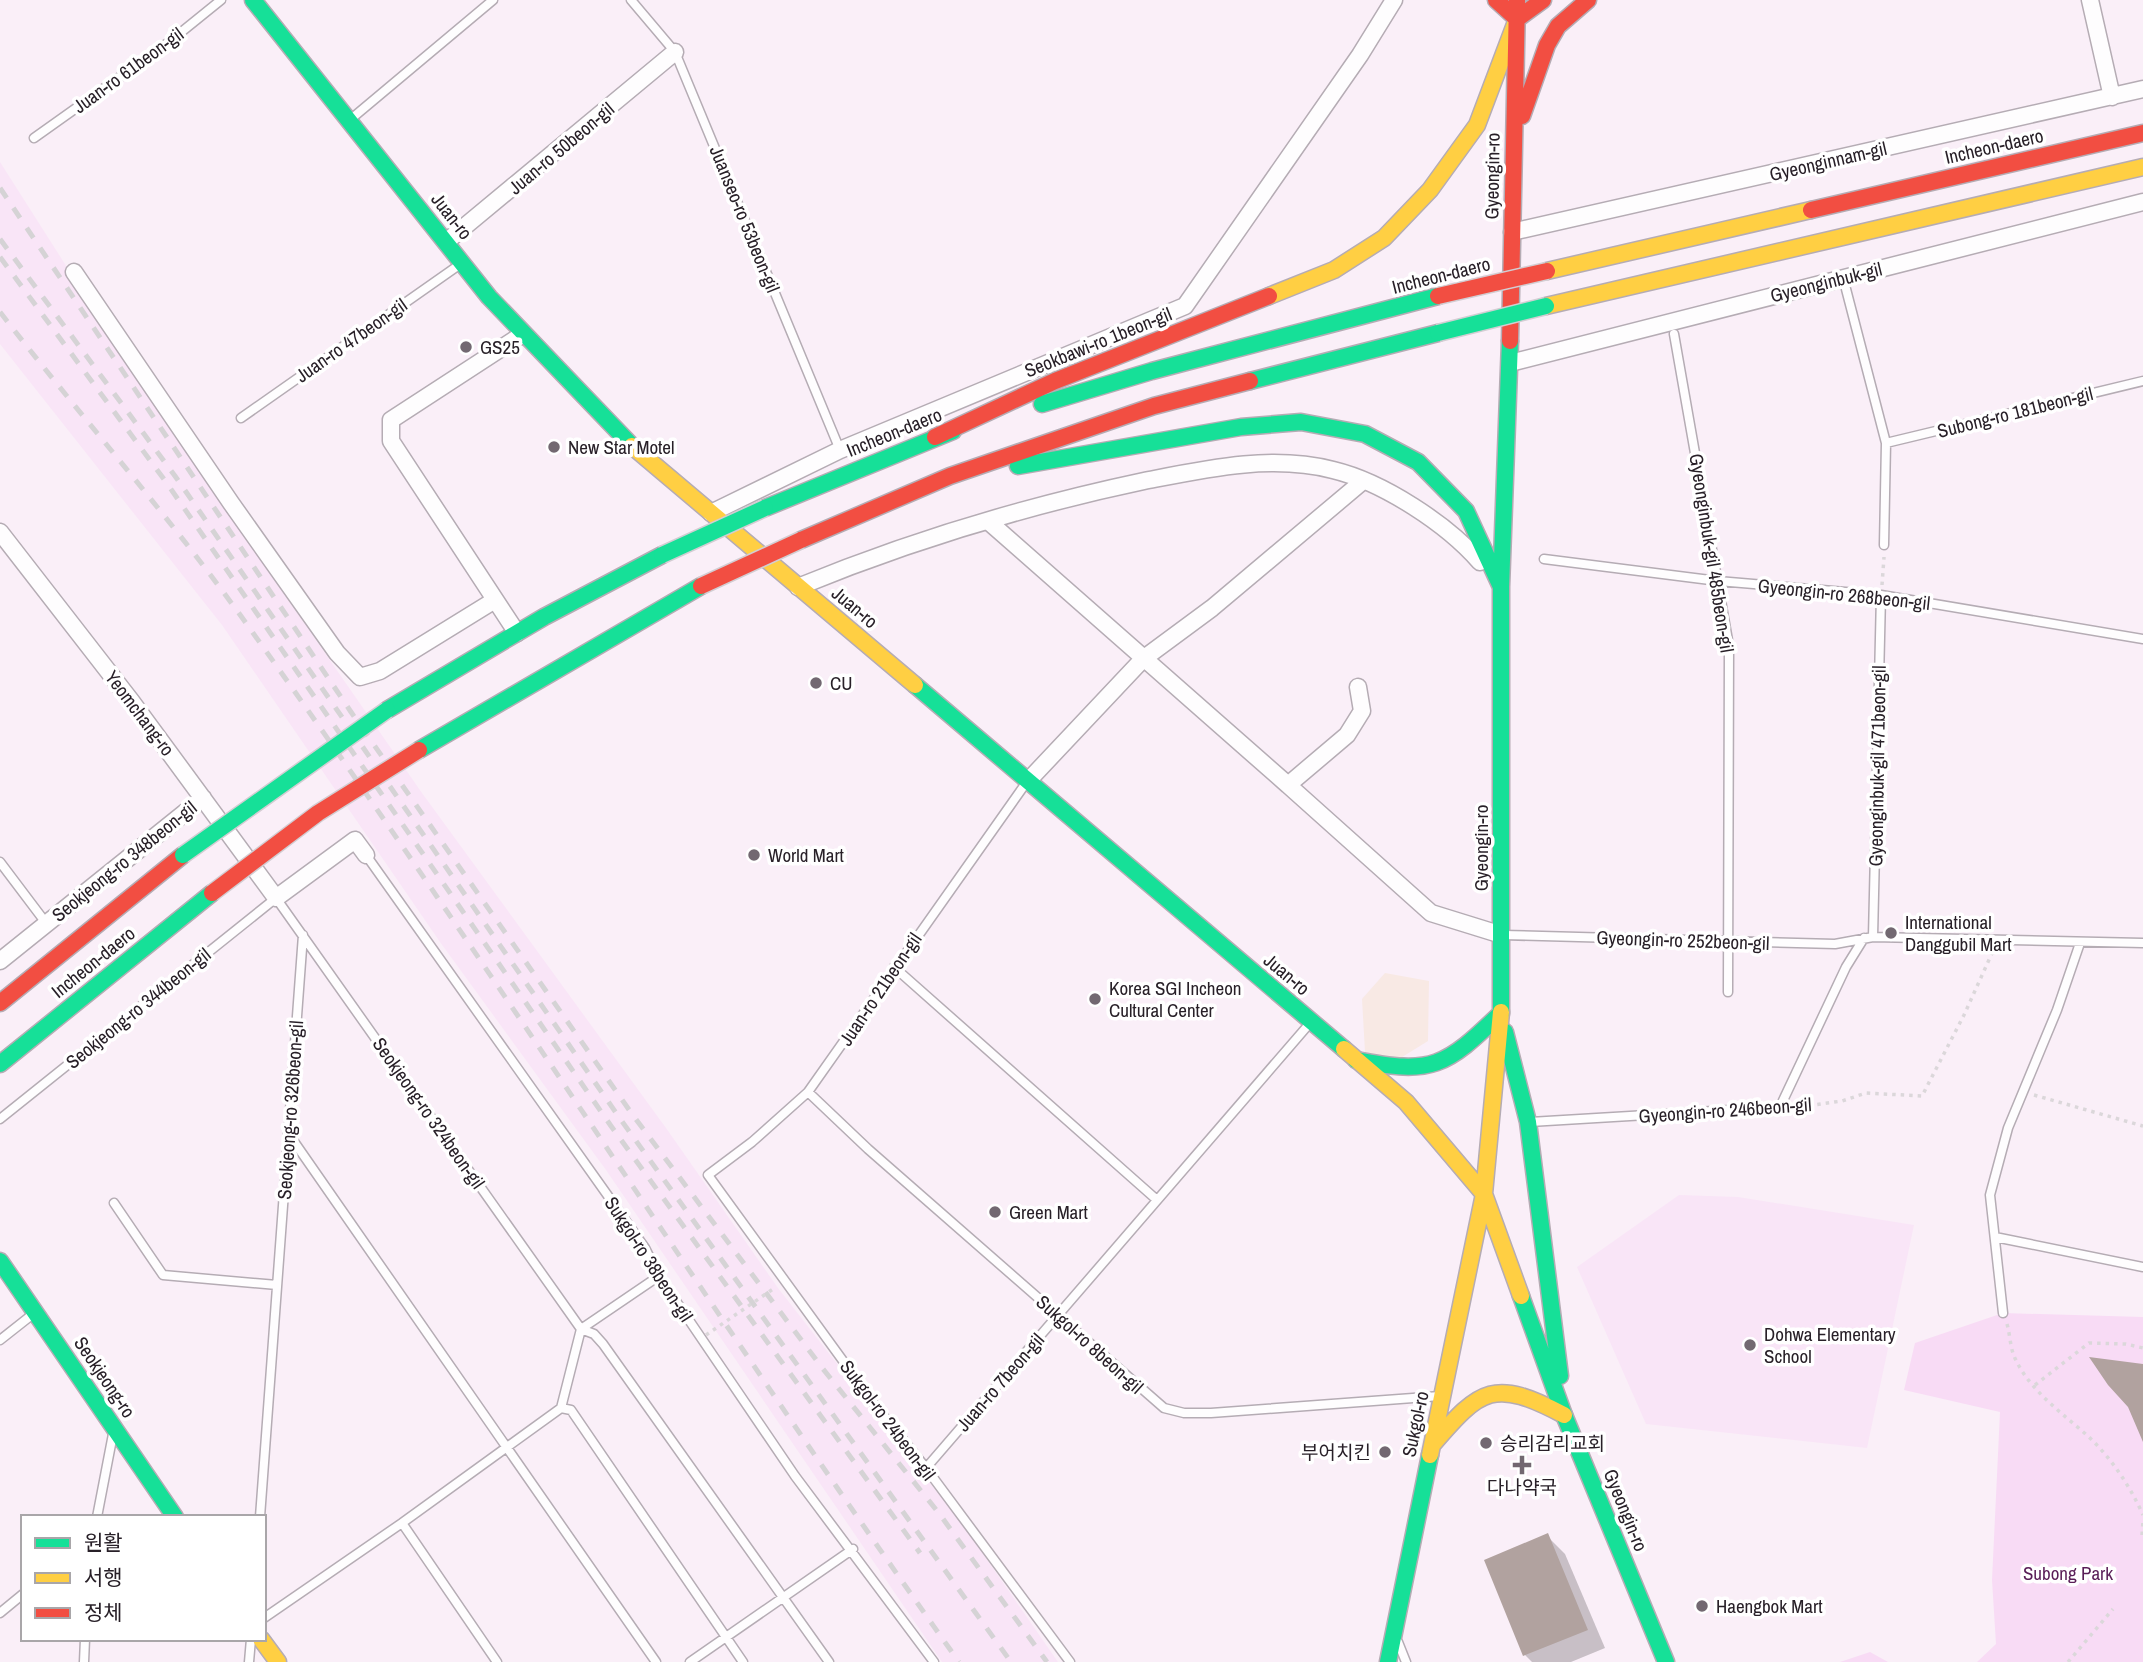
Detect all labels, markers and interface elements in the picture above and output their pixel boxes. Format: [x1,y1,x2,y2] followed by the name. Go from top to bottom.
[67,21,189,119] street label: Juan-ro 61beon-gil
[503,96,619,200] street label: Juan-ro 50beon-gil
[1942,122,2046,170] street label: Incheon-daero
[1478,132,1506,220] street label: Gyeongin-ro
[1767,135,1889,187] street label: Gyeonginnam-gil
[704,142,786,296] street label: Juanseo-ro 53beon-gil
[425,187,479,245] street label: Juan-ro
[1389,250,1493,300] street label: Incheon-daero
[1767,256,1885,308] street label: Gyeonginbuk-gil
[290,292,412,388] street label: Juan-ro 47beon-gil
[1020,301,1176,383] street label: Seokbawi-ro 1beon-gil
[480,334,520,360] place label: GS25
[458,339,474,355] marker: GS25
[1935,380,2095,444] street label: Subong-ro 181beon-gil
[843,401,945,463] street label: Incheon-daero
[568,434,675,460] place label: New Star Motel
[546,439,562,455] marker: New Star Motel
[1683,452,1741,654] street label: Gyeonginbuk-gil 485beon-gil
[1756,572,1932,616] street label: Gyeongin-ro 268beon-gil
[826,580,884,634] street label: Juan-ro
[99,665,181,761] street label: Yeomchang-ro
[1862,665,1892,867] street label: Gyeonginbuk-gil 471beon-gil
[830,670,853,696] place label: CU
[808,675,824,691] marker: CU
[46,794,202,928] street label: Seokjeong-ro 348beon-gil
[1468,805,1494,891] street label: Gyeongin-ro
[768,842,845,868] place label: World Mart
[746,847,762,863] marker: World Mart
[1905,909,2012,957] place label: International Danggubil Mart
[46,920,140,1004] street label: Incheon-daero
[1596,924,1770,956] street label: Gyeongin-ro 252beon-gil
[1883,925,1899,941] marker: International Danggubil Mart
[833,928,927,1050] street label: Juan-ro 21beon-gil
[60,941,216,1075] street label: Seokjeong-ro 344beon-gil
[1258,947,1316,1001] street label: Juan-ro
[1109,975,1242,1023] place label: Korea SGI Incheon Cultural Center
[1087,991,1103,1007] marker: Korea SGI Incheon Cultural Center
[271,1020,309,1200] street label: Seokjeong-ro 326beon-gil
[367,1032,491,1194] street label: Seokjeong-ro 324beon-gil
[1638,1091,1812,1129] street label: Gyeongin-ro 246beon-gil
[599,1191,699,1327] street label: Sukgol-ro 38beon-gil
[1009,1199,1088,1225] place label: Green Mart
[987,1204,1003,1220] marker: Green Mart
[1031,1289,1149,1399] street label: Sukgol-ro 8beon-gil
[1764,1321,1896,1369] place label: Dohwa Elementary School
[950,1327,1050,1437] street label: Juan-ro 7beon-gil
[68,1331,142,1423] street label: Seokjeong-ro
[1742,1337,1758,1353] marker: Dohwa Elementary School
[834,1354,942,1486] street label: Sukgol-ro 24beon-gil
[1395,1389,1435,1459] street label: Sukgol-ro
[1500,1430,1605,1456] place label: 승리감리교회
[1478,1435,1494,1451] marker: 승리감리교회
[1301,1439,1371,1465] place label: 부어치킨
[1377,1444,1393,1460] marker: 부어치킨
[1514,1457,1530,1473] marker: 다나약국
[1598,1465,1654,1555] street label: Gyeongin-ro
[1487,1474,1557,1500] place label: 다나약국
[21,1515,266,1641] legend
[84,1528,123,1557] text: 원활
[2023,1560,2113,1586] park label: Subong Park
[84,1563,123,1592] text: 서행
[1716,1593,1823,1619] place label: Haengbok Mart
[84,1598,123,1627] text: 정체
[1694,1598,1710,1614] marker: Haengbok Mart

